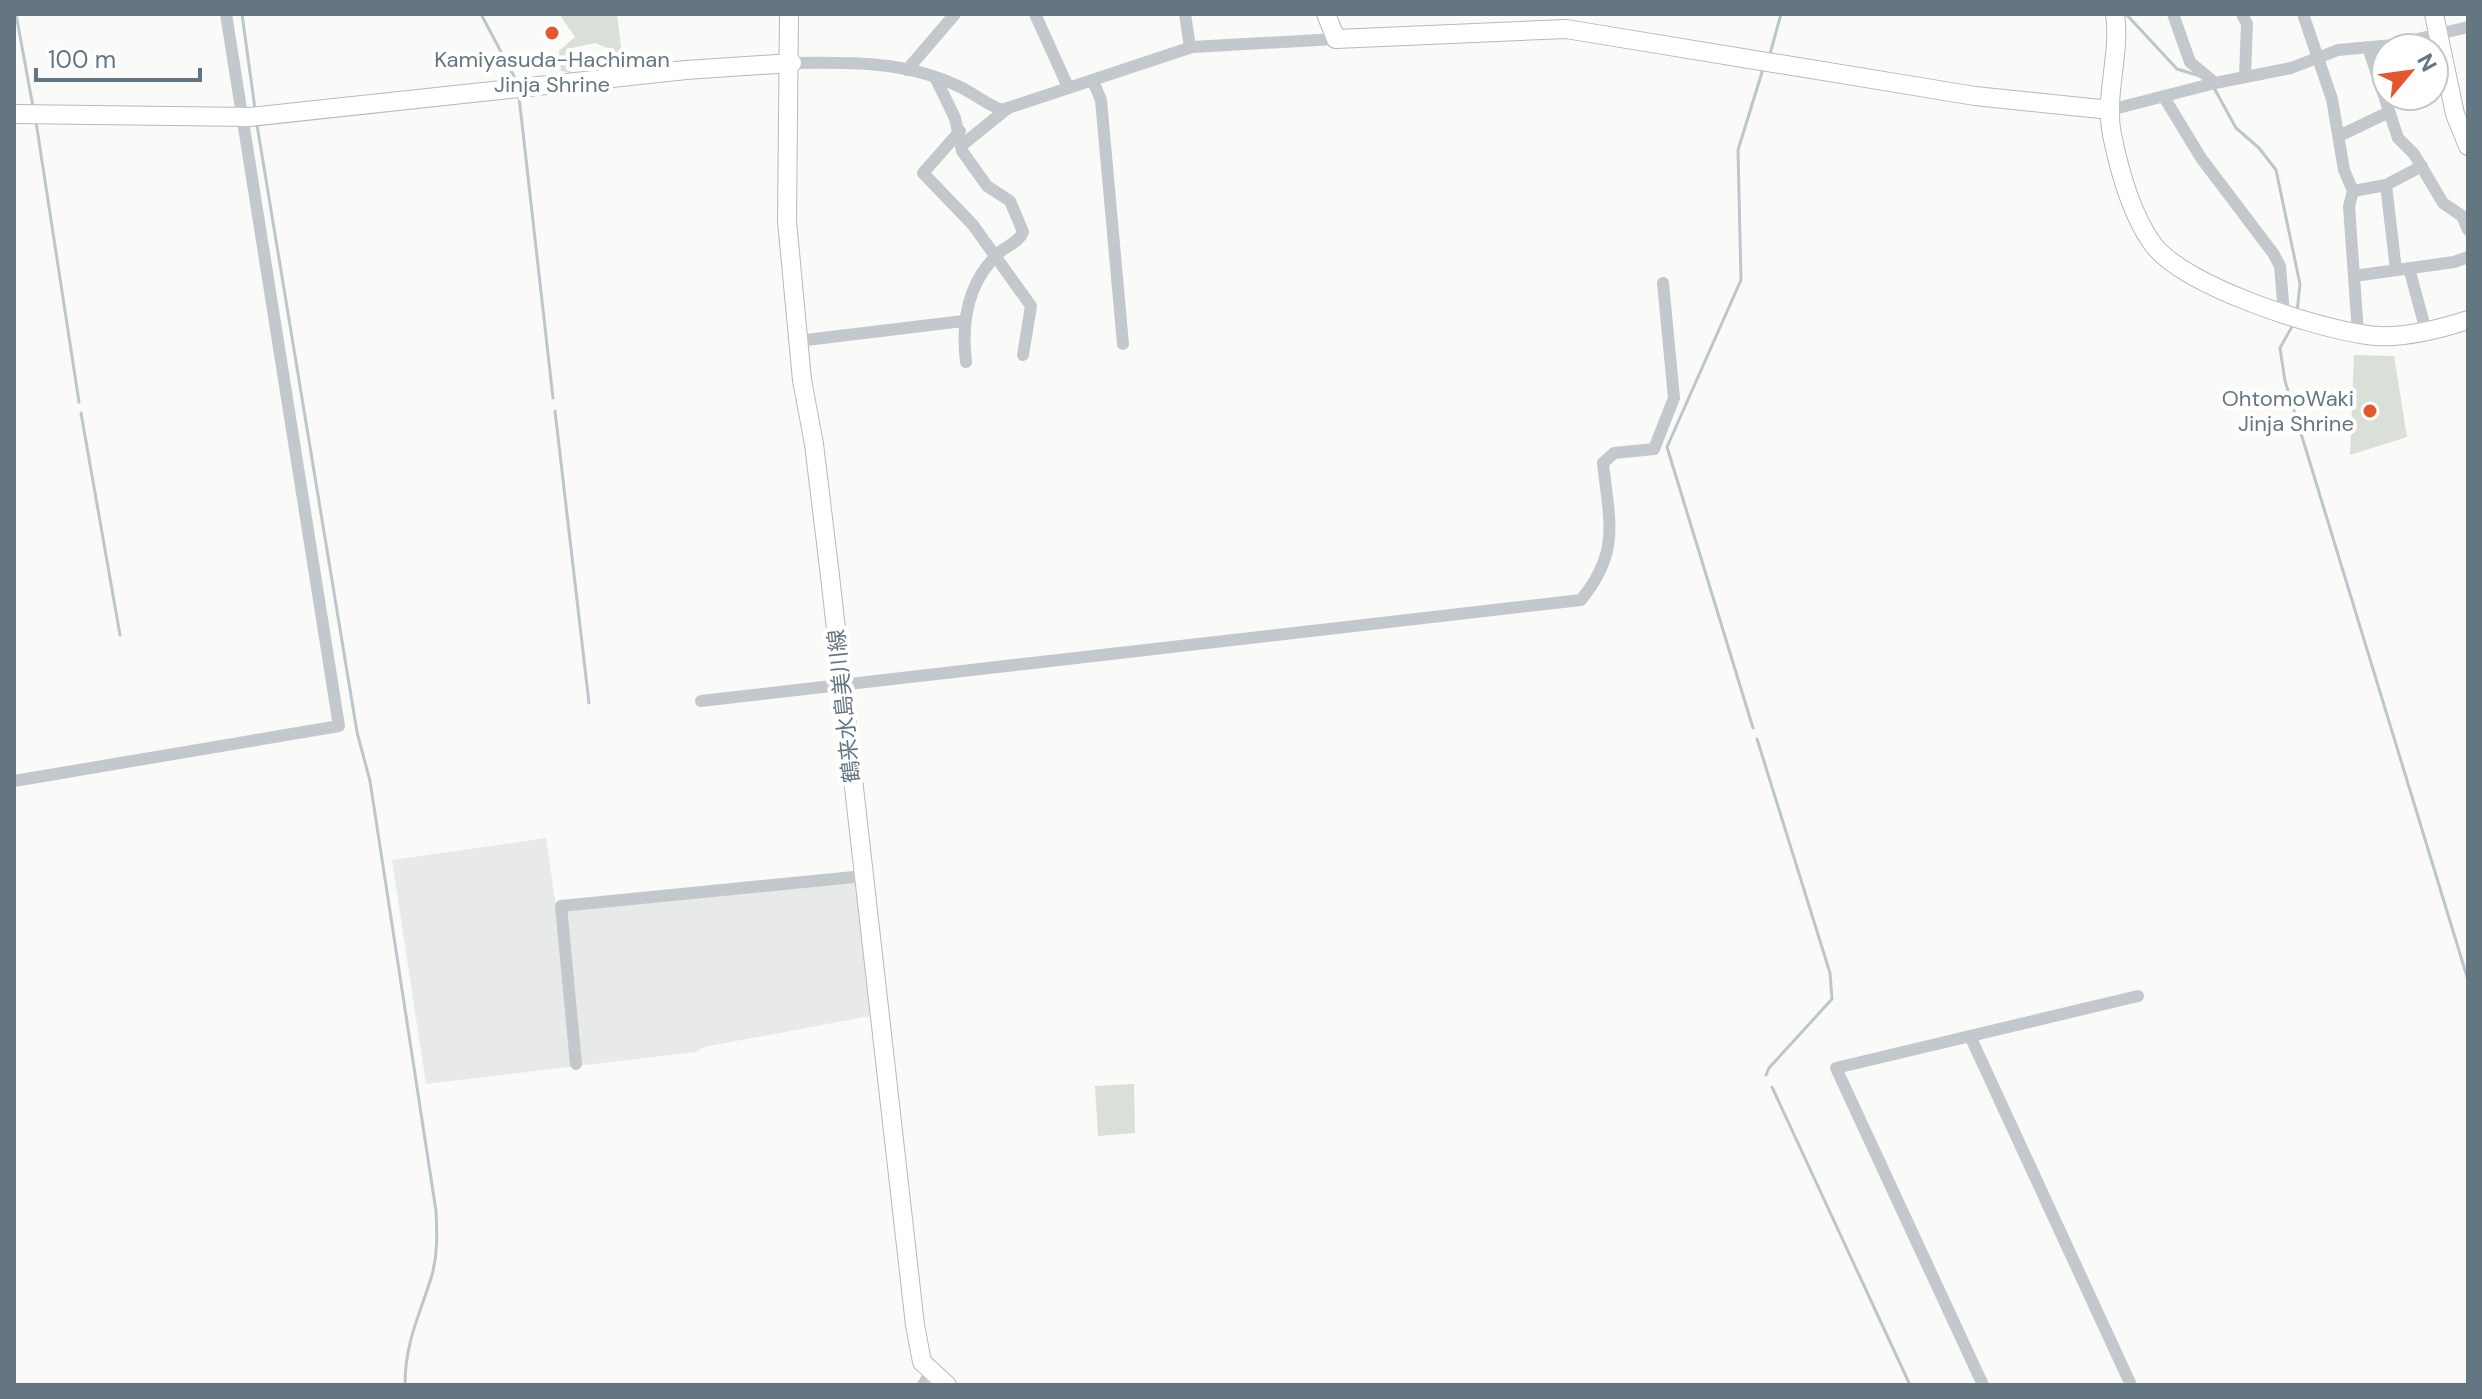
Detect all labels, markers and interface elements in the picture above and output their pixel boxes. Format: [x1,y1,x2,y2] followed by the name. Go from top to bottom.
[543,24,561,42] marker: Kamiyasuda-Hachiman Jinja Shrine
[36,32,200,82] scale bar
[2370,32,2450,112] north arrow
[48,44,116,75] text: 100 m
[434,45,670,99] place label: Kamiyasuda-Hachiman Jinja Shrine
[2410,48,2444,77] text: N
[2222,384,2354,438] place label: OhtomoWaki Jinja Shrine
[2361,402,2379,420] marker: OhtomoWaki Jinja Shrine
[822,628,866,784] street label: 鶴来水島美川線

